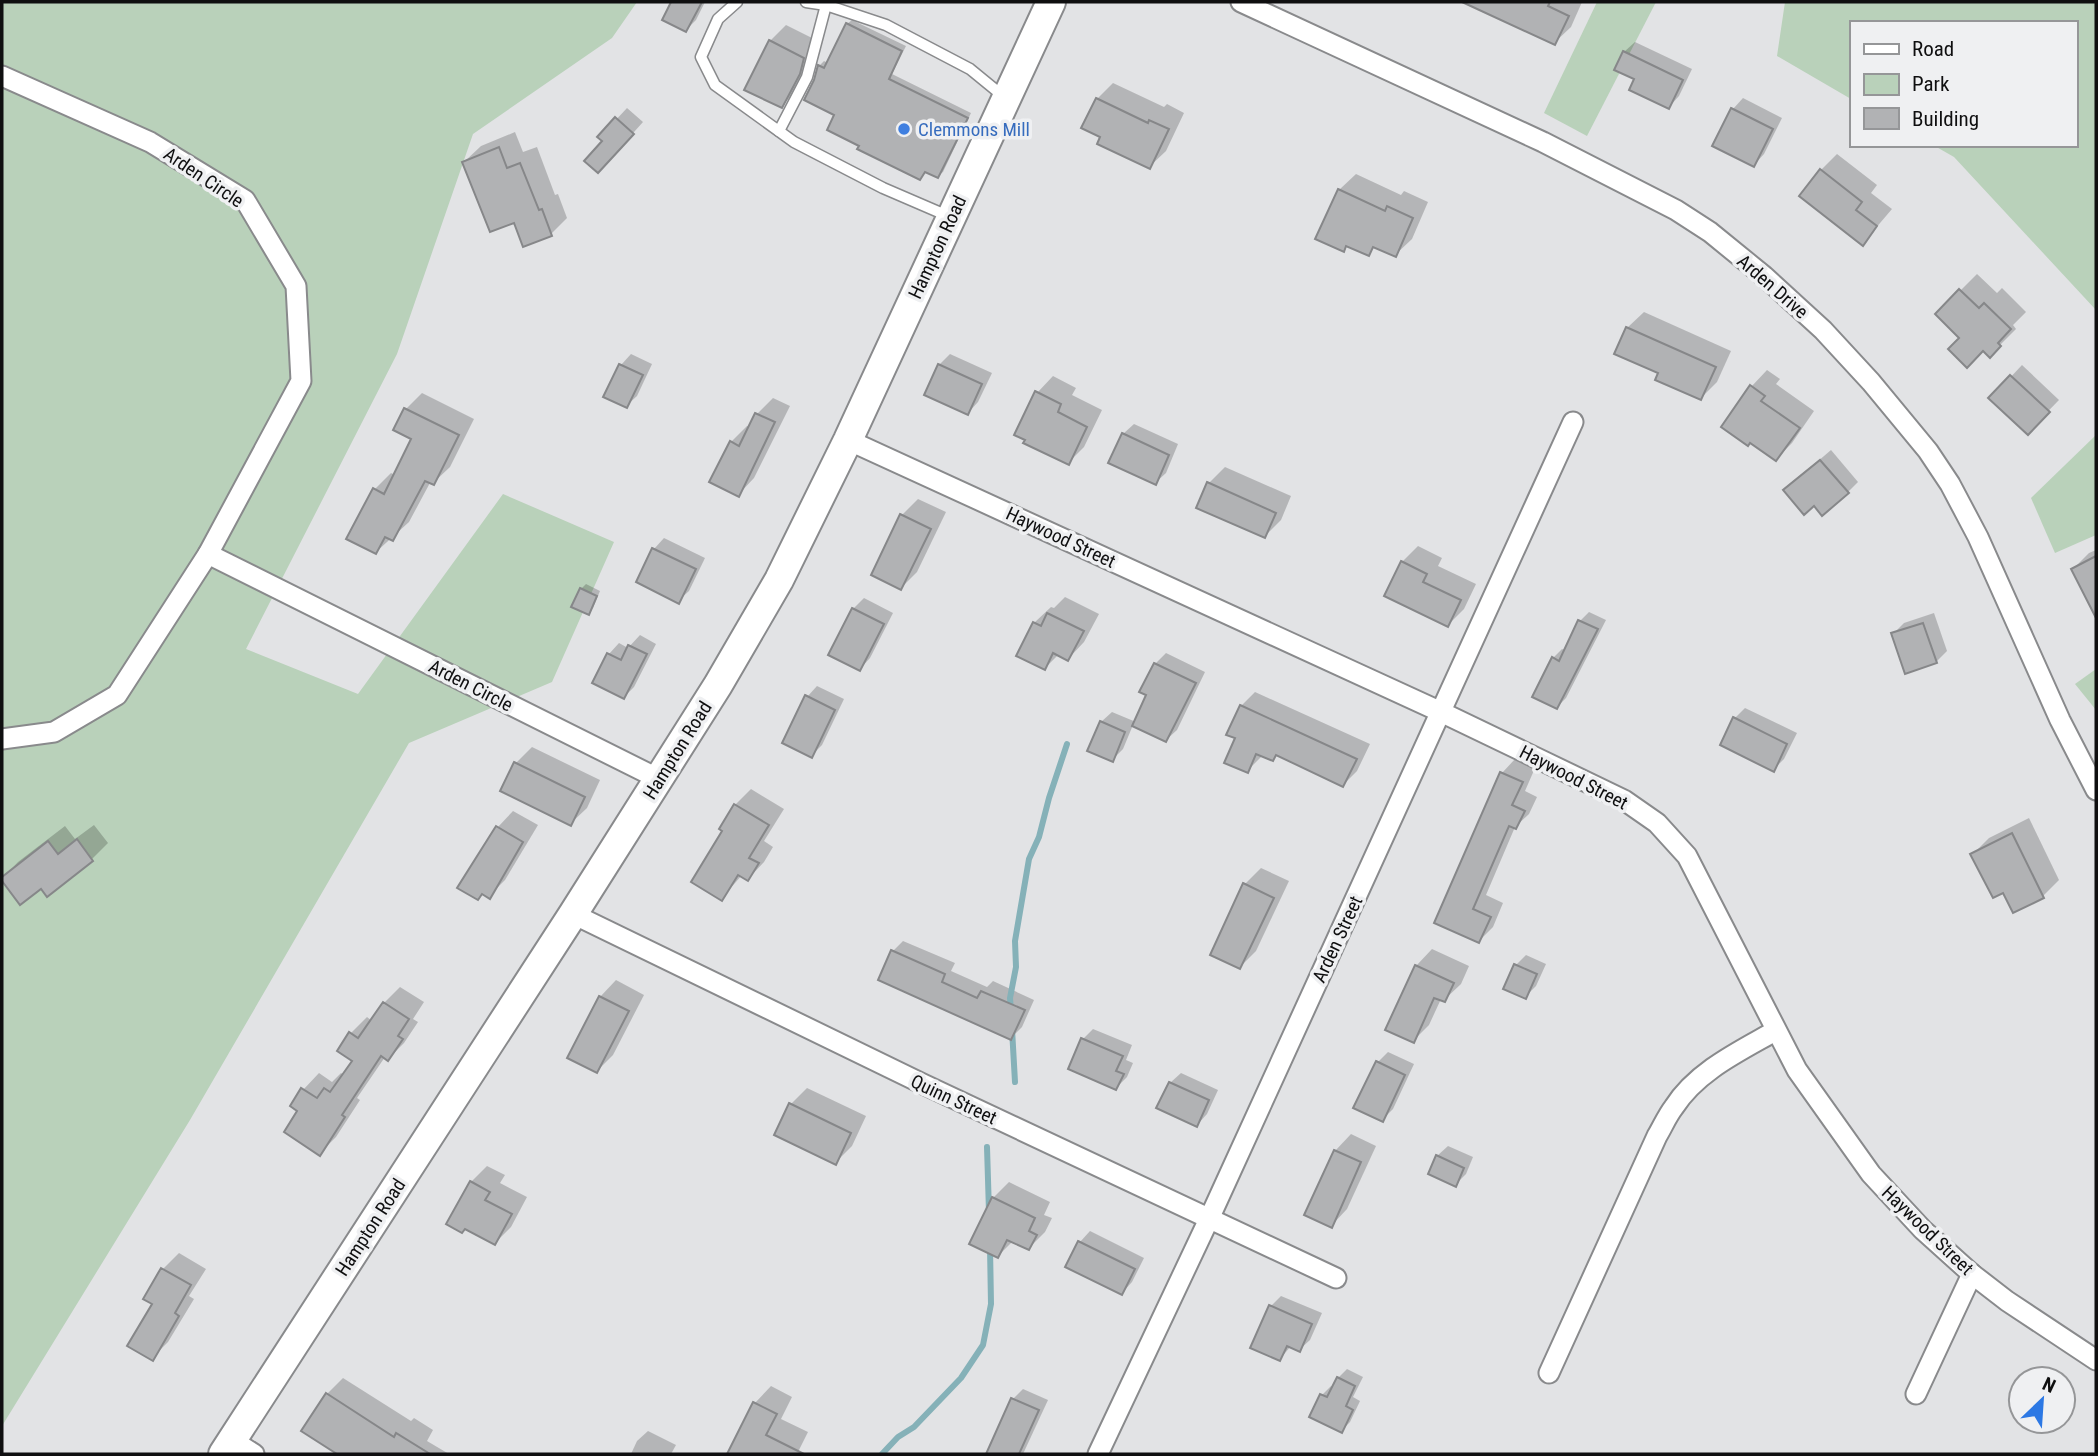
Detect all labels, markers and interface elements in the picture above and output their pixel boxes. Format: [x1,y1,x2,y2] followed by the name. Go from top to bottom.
[1850,21,2077,147] legend
[1912,37,1954,61] text: Road
[1912,72,1950,96] text: Park
[1912,107,1979,131] text: Building
[918,118,1030,141] place label: Clemmons Mill
[896,121,912,137] marker: Clemmons Mill
[159,142,248,213] street label: Arden Circle
[904,192,971,302] street label: Hampton Road
[1733,249,1813,323] street label: Arden Drive
[1002,502,1119,573] street label: Haywood Street
[425,654,517,716] street label: Arden Circle
[638,697,717,804] street label: Hampton Road
[1516,740,1632,815] street label: Haywood Street
[1307,892,1368,986] street label: Arden Street
[907,1070,1000,1129] street label: Quinn Street
[330,1174,410,1280] street label: Hampton Road
[1877,1181,1978,1280] street label: Haywood Street
[2007,1365,2077,1435] north arrow
[2039,1372,2059,1398] text: N

